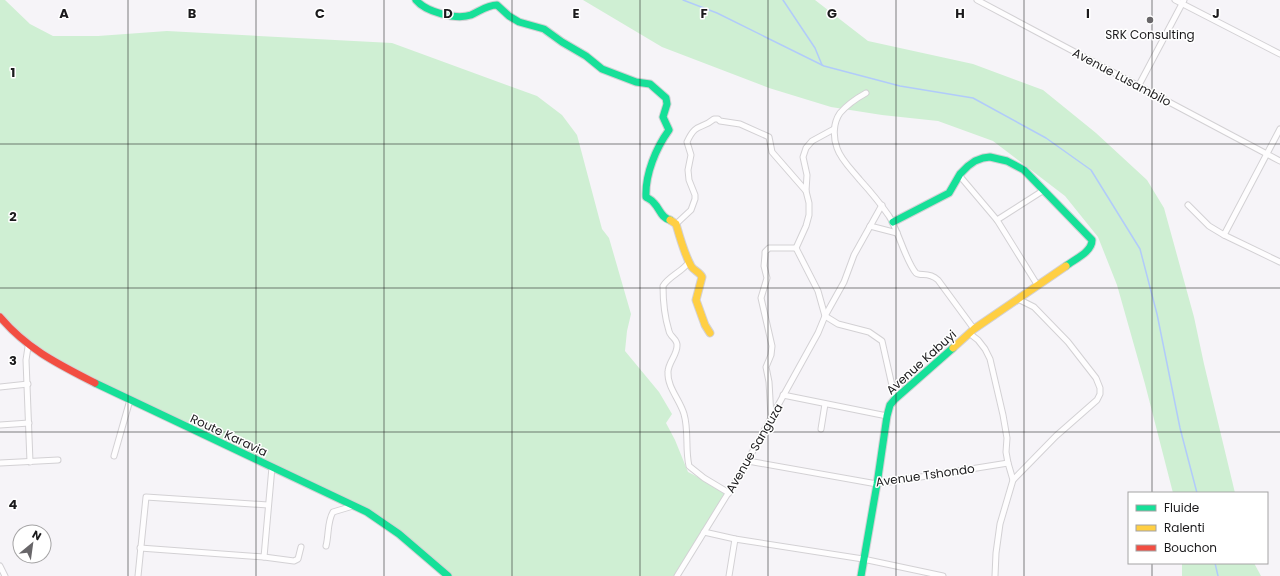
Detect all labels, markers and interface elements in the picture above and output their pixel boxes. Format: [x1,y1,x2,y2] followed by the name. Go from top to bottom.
[59,4,69,23] text: A
[188,4,197,23] text: B
[315,4,325,23] text: C
[443,4,453,23] text: D
[572,4,580,23] text: E
[700,4,708,23] text: F
[827,4,837,23] text: G
[955,4,965,23] text: H
[1086,4,1090,23] text: I
[1212,4,1220,23] text: J
[1145,15,1155,25] marker: SRK Consulting
[1105,26,1195,43] place label: SRK Consulting
[1070,44,1175,110] street label: Avenue Lusambilo
[11,63,15,82] text: 1
[9,207,17,226] text: 2
[882,326,960,398] street label: Avenue Kabuyi
[9,351,17,370] text: 3
[722,400,786,496] street label: Avenue Sanguza
[188,410,270,460] street label: Route Karavia
[874,460,976,490] street label: Avenue Tshondo
[1128,492,1268,564] legend
[9,495,18,514] text: 4
[1164,499,1199,516] text: Fluide
[1164,519,1205,536] text: Ralenti
[12,524,52,564] north arrow
[29,526,44,544] text: N
[1164,539,1217,556] text: Bouchon

